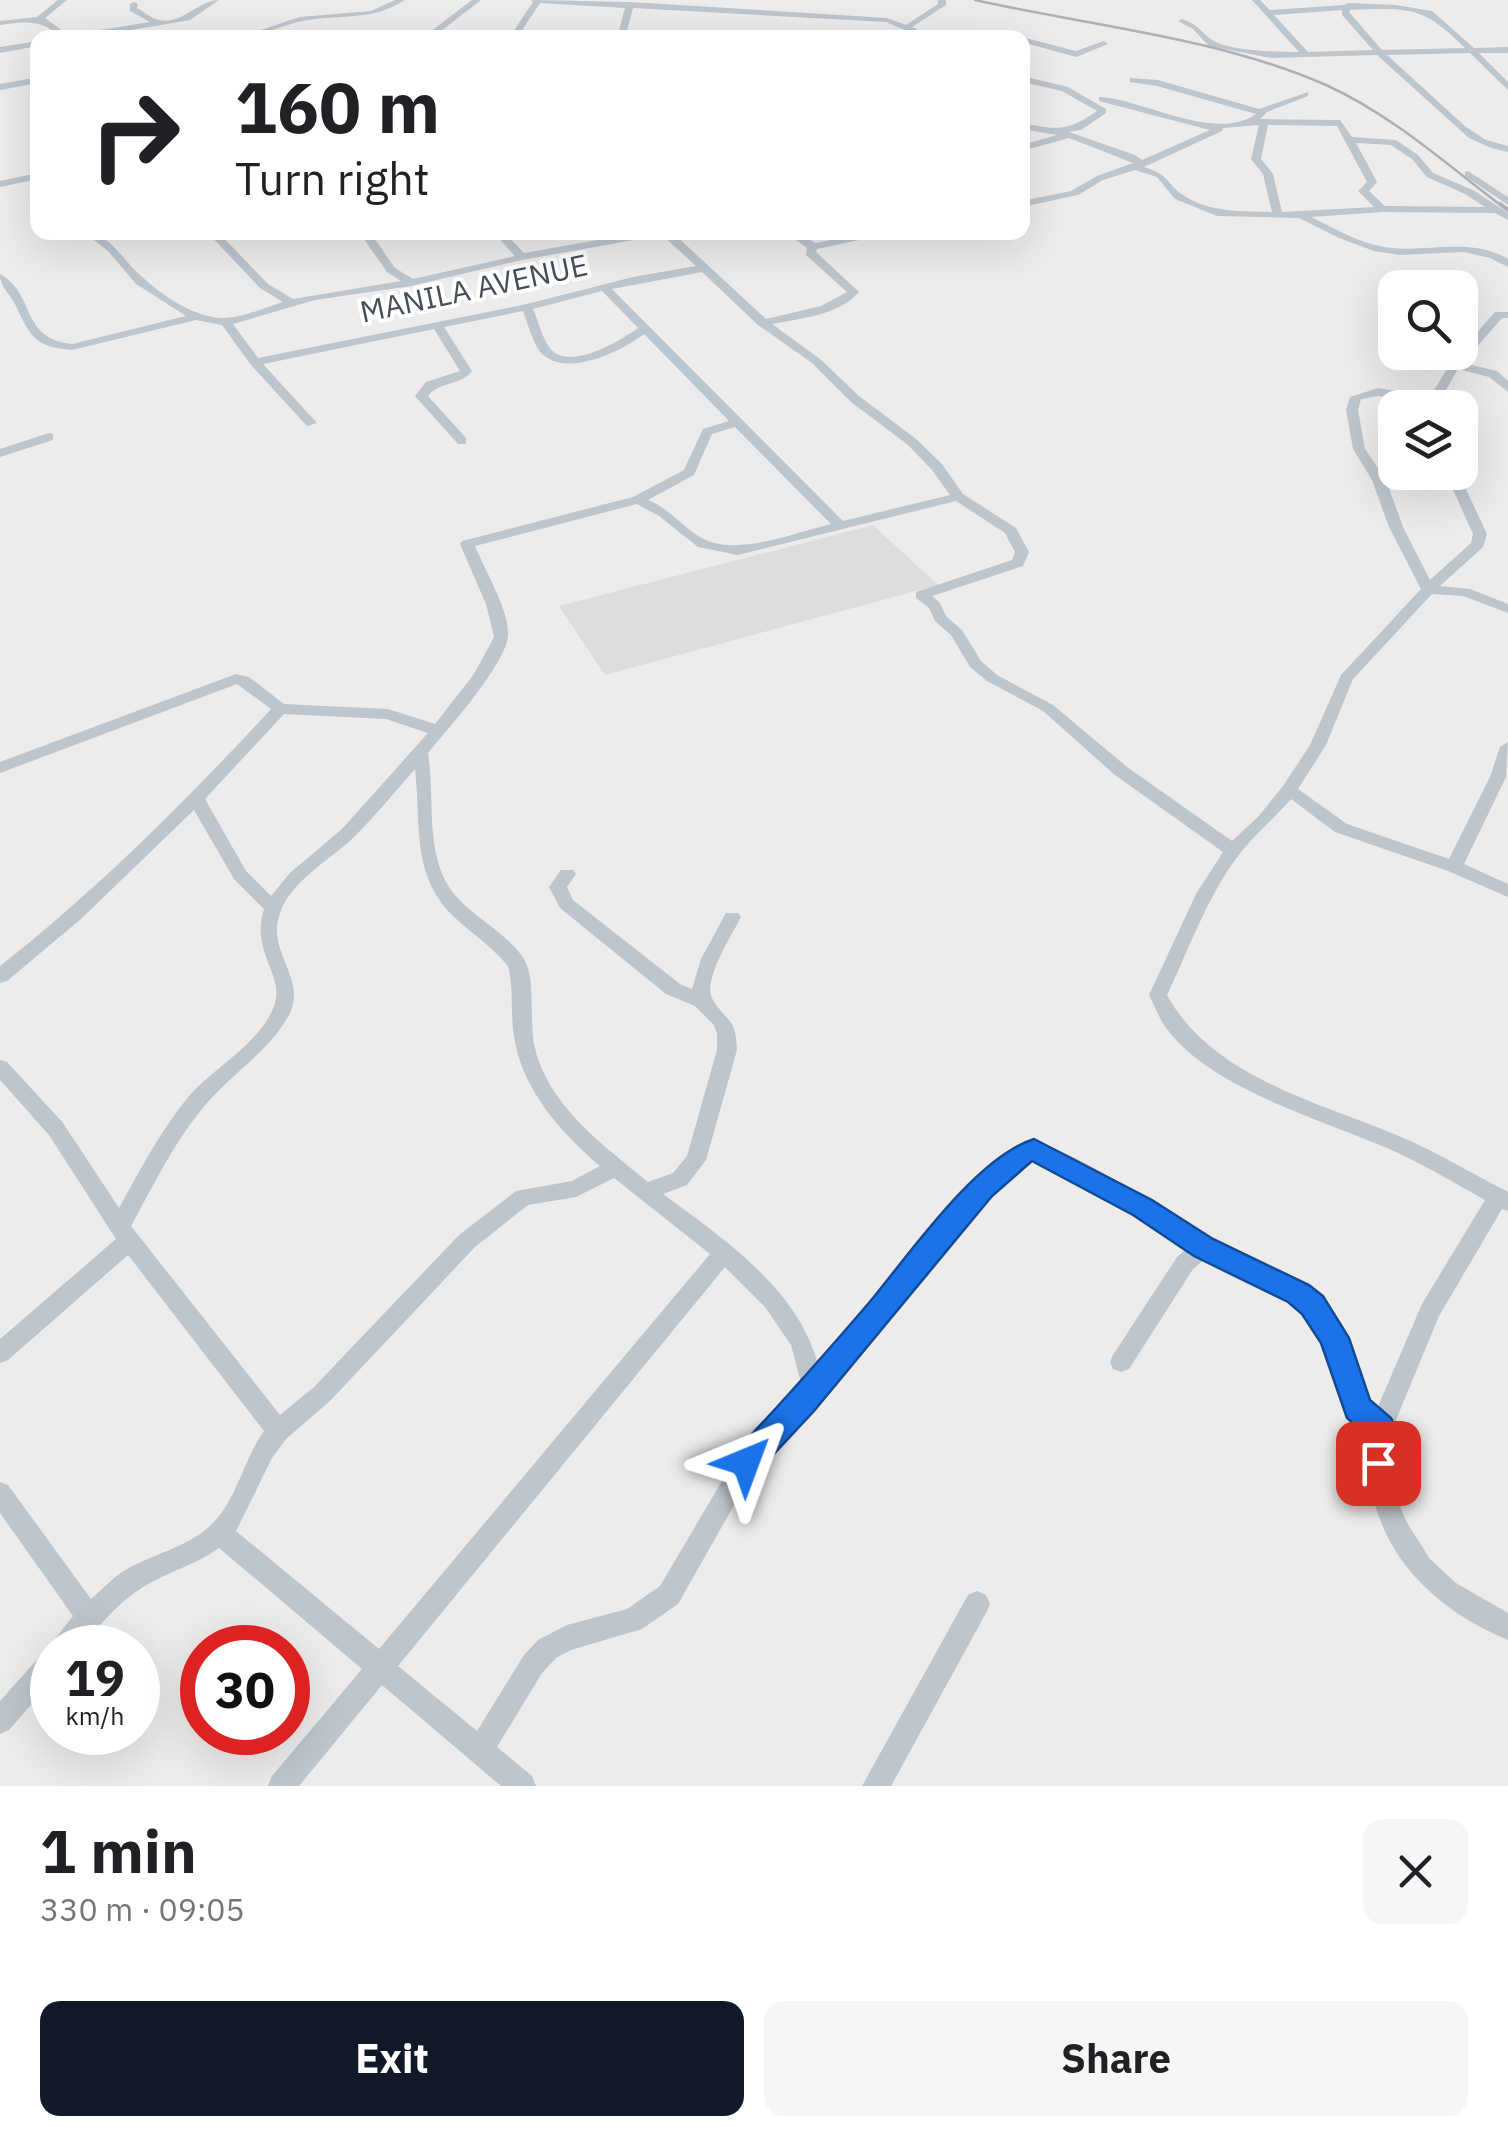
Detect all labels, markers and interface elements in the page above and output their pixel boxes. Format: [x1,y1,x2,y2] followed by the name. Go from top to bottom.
[235,61,440,152] text: 160 m
[70,70,200,200] icon: right
[235,149,430,207] text: Turn right
[356,244,591,331] street label: MANILA AVENUE
[1378,270,1478,490] map controls
[1378,270,1478,370] button: search
[1378,390,1478,490] button: layers
[694,1410,798,1514] position arrow
[1336,1421,1421,1506] pin
[1351,1436,1406,1491] icon: arrive
[180,1625,310,1755] speed limit sign: 30
[65,1645,125,1710] text: 19
[66,1699,124,1732] text: km/h
[40,1811,197,1890] text: 1 min
[1363,1819,1468,1924] button: close
[40,1888,245,1930] text: 330 m · 09:05
[40,2001,744,2116] button: Exit
[764,2001,1468,2116] button: Share

